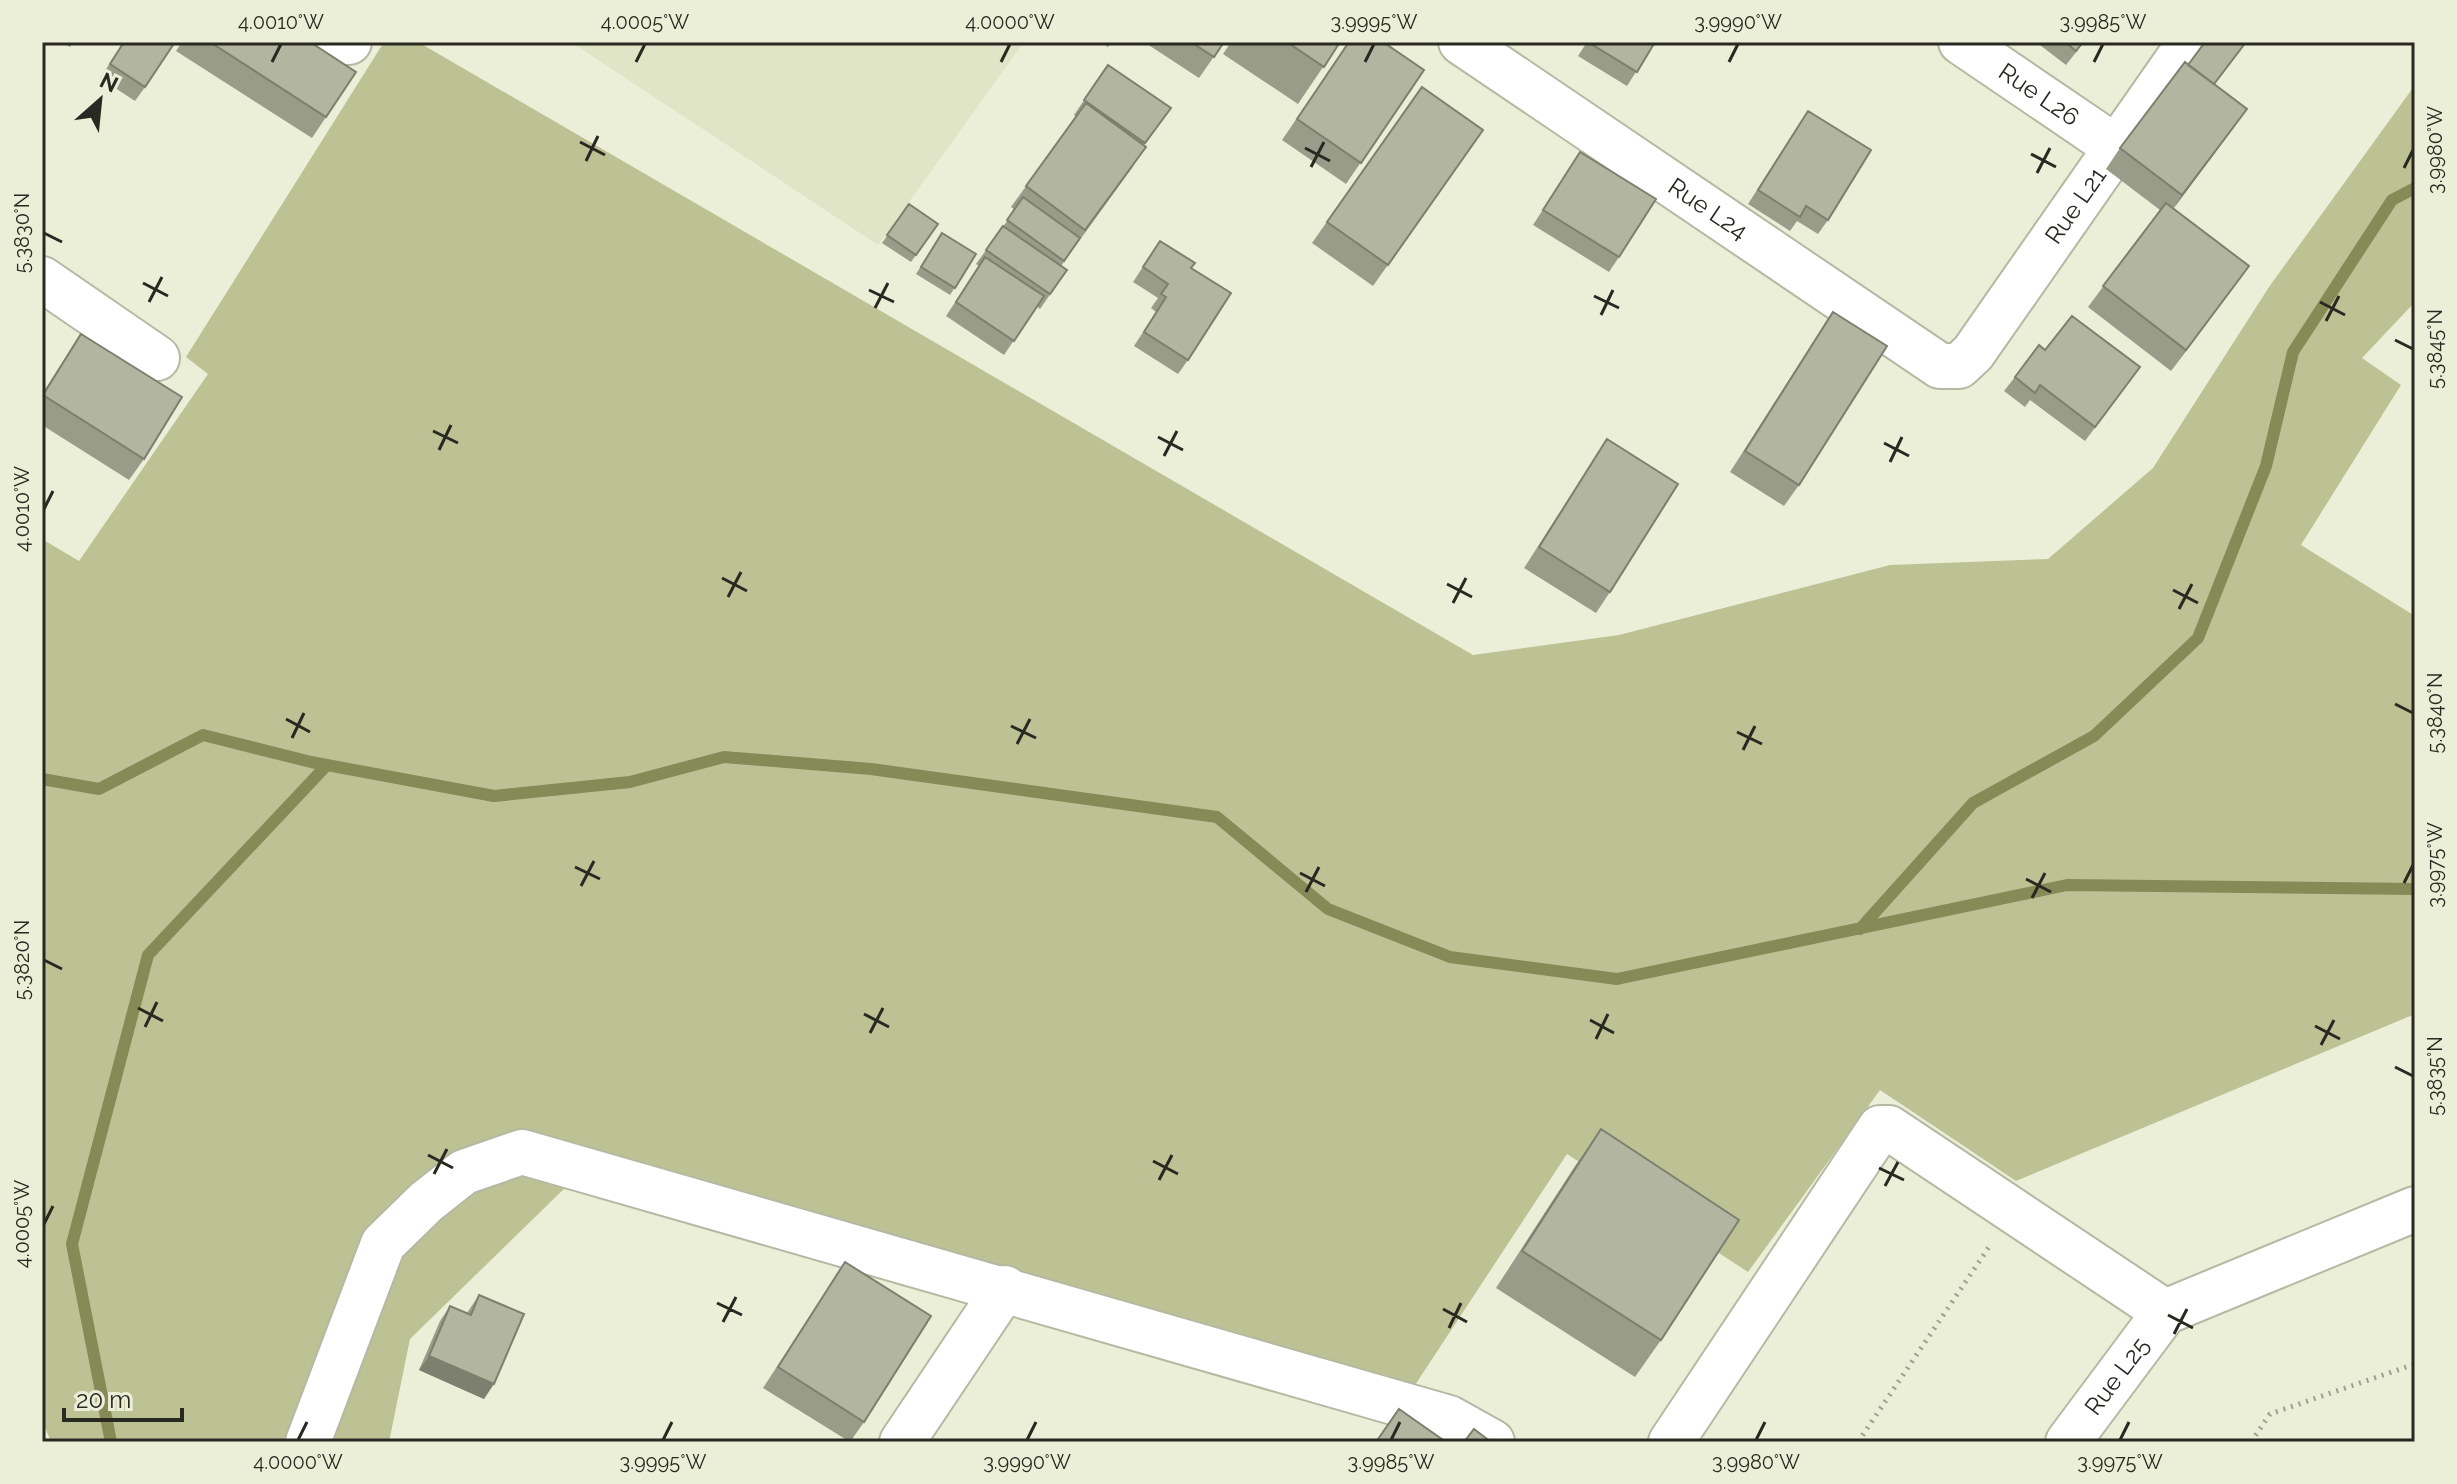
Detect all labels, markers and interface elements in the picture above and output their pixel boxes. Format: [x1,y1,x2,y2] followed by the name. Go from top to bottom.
[238,10,324,34] text: 4.0010°W
[601,10,689,34] text: 4.0005°W
[965,10,1055,34] text: 4.0000°W
[1331,10,1417,34] text: 3.9995°W
[1694,10,1782,34] text: 3.9990°W
[2060,10,2147,34] text: 3.9985°W
[1993,57,2085,132] street label: Rue L26
[60,60,140,140] north arrow
[96,67,122,98] text: N
[2423,106,2447,194] text: 3.9980°W
[2039,162,2112,249] street label: Rue L21
[1663,171,1753,246] street label: Rue L24
[10,193,34,273] text: 5.3830°N
[2423,309,2447,389] text: 5.3845°N
[10,466,34,552] text: 4.0010°W
[2423,673,2447,753] text: 5.3840°N
[2423,822,2447,908] text: 3.9975°W
[10,920,34,1000] text: 5.3820°N
[2423,1036,2447,1116] text: 5.3835°N
[10,1180,34,1268] text: 4.0005°W
[2078,1331,2155,1421] street label: Rue L25
[64,1372,182,1422] scale bar
[76,1385,131,1414] text: 20 m
[253,1450,343,1474] text: 4.0000°W
[620,1450,706,1474] text: 3.9995°W
[983,1450,1071,1474] text: 3.9990°W
[1348,1450,1435,1474] text: 3.9985°W
[1712,1450,1800,1474] text: 3.9980°W
[2077,1450,2163,1474] text: 3.9975°W

